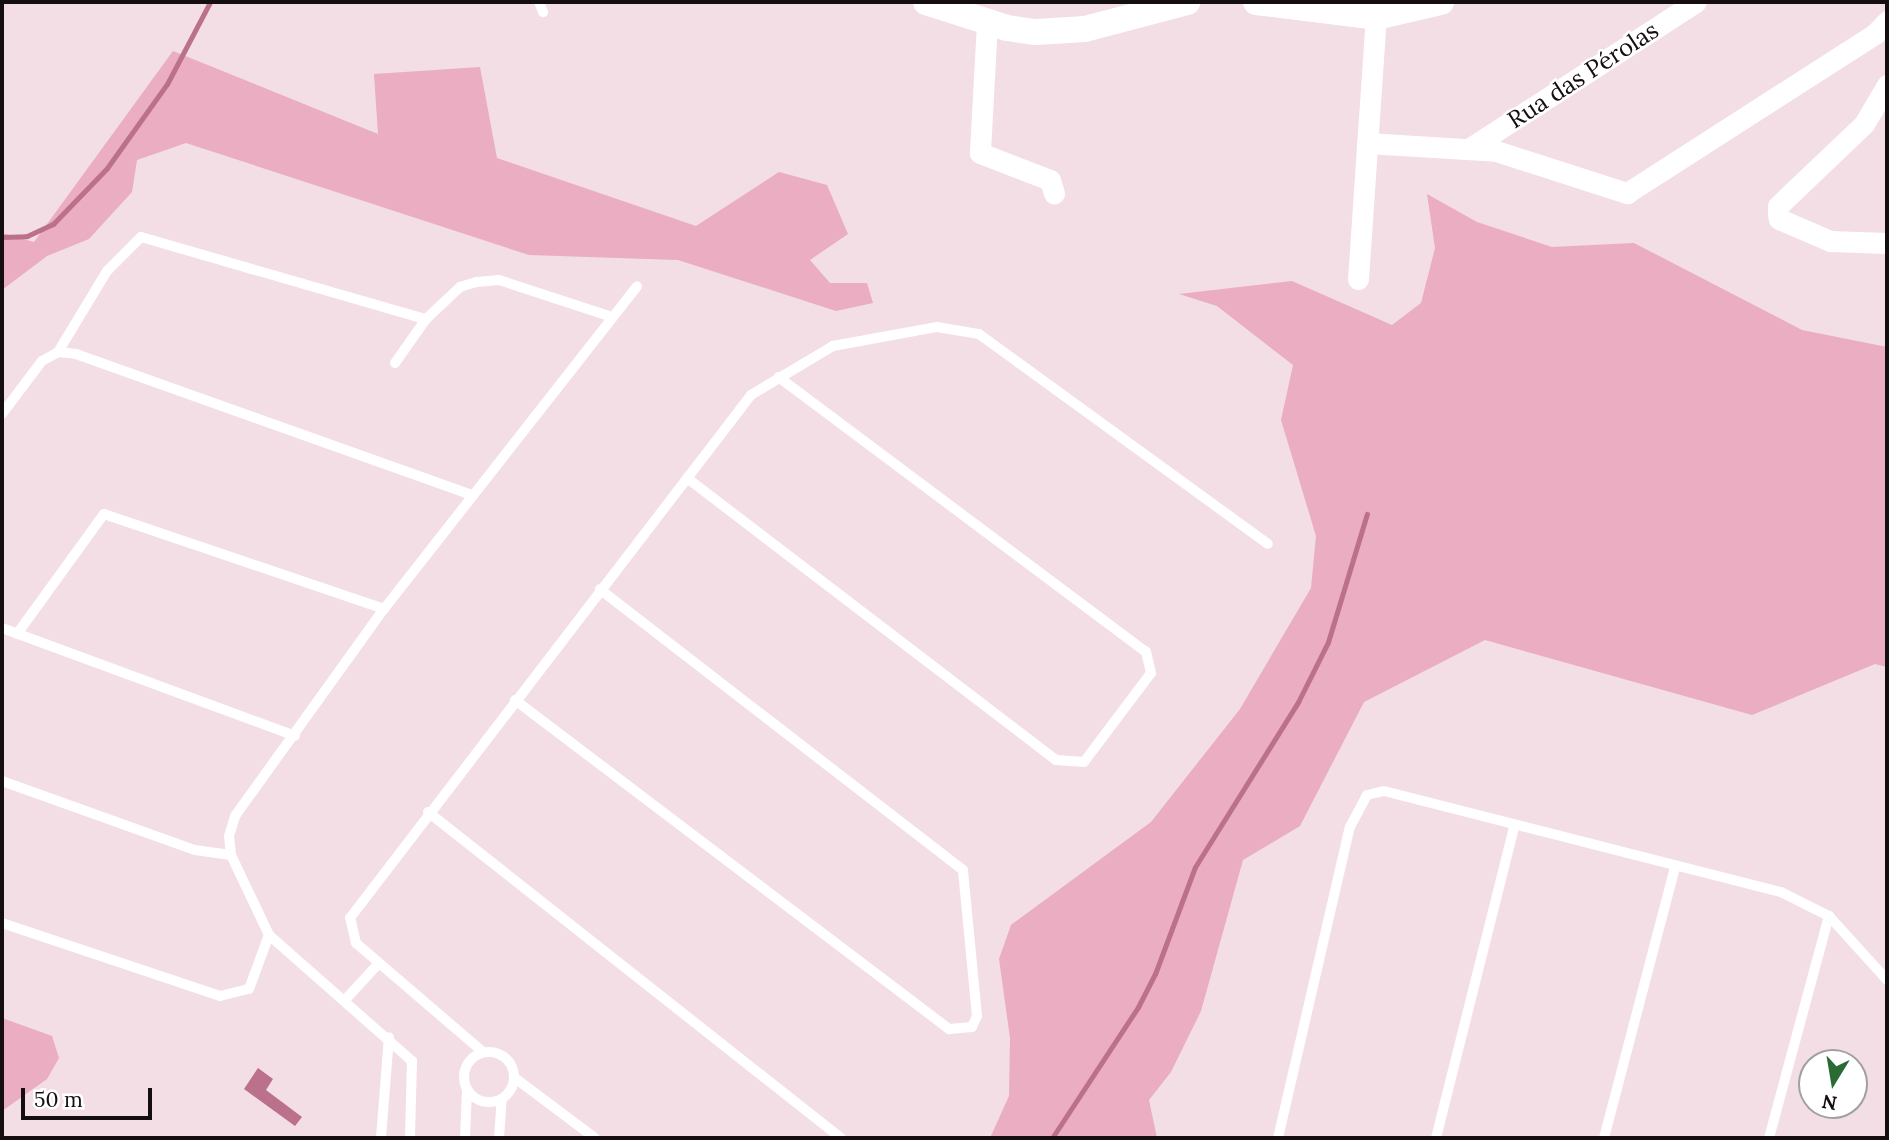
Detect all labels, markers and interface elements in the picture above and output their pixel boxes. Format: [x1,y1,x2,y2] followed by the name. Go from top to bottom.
[1502,16,1664,134] street label: Rua das Pérolas
[1798,1049,1868,1119] north arrow
[24,1074,156,1118] scale bar
[34,1086,83,1113] text: 50 m
[1820,1089,1839,1116] text: N

